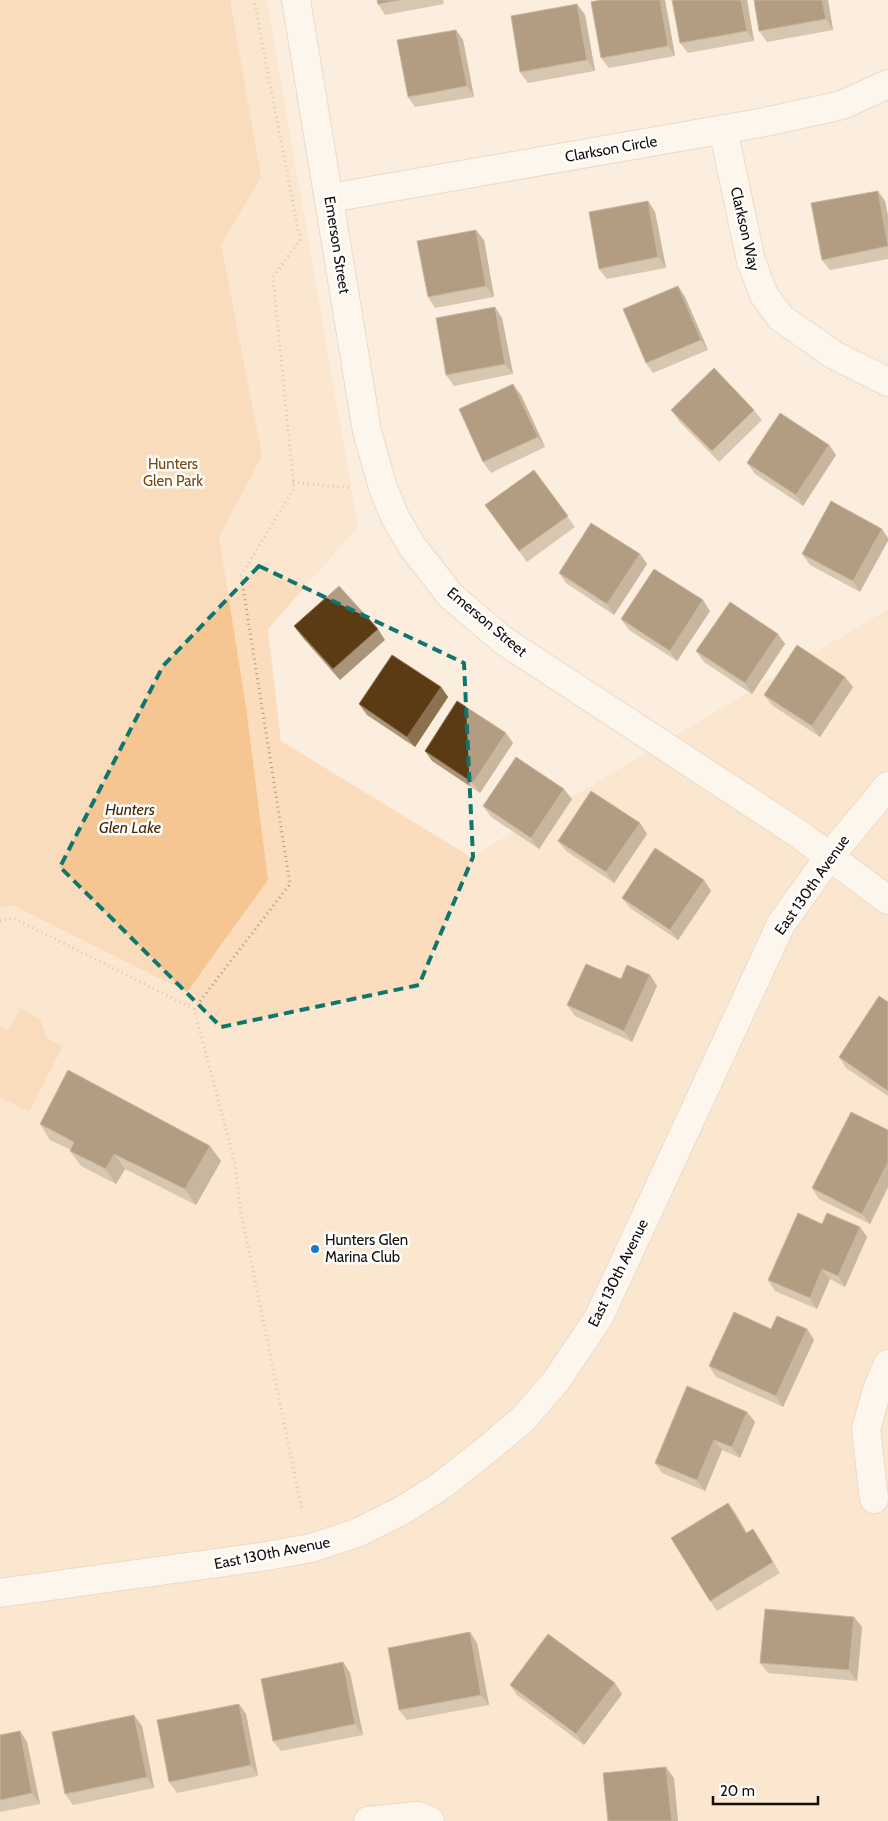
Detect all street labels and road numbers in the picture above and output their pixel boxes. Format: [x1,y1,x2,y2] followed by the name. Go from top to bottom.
[564,132,659,166] street label: Clarkson Circle
[727,185,764,273] street label: Clarkson Way
[320,195,354,295] street label: Emerson Street
[443,583,531,661] street label: Emerson Street
[771,831,853,938] street label: East 130th Avenue
[584,1216,652,1330] street label: East 130th Avenue
[212,1533,332,1573] street label: East 130th Avenue

